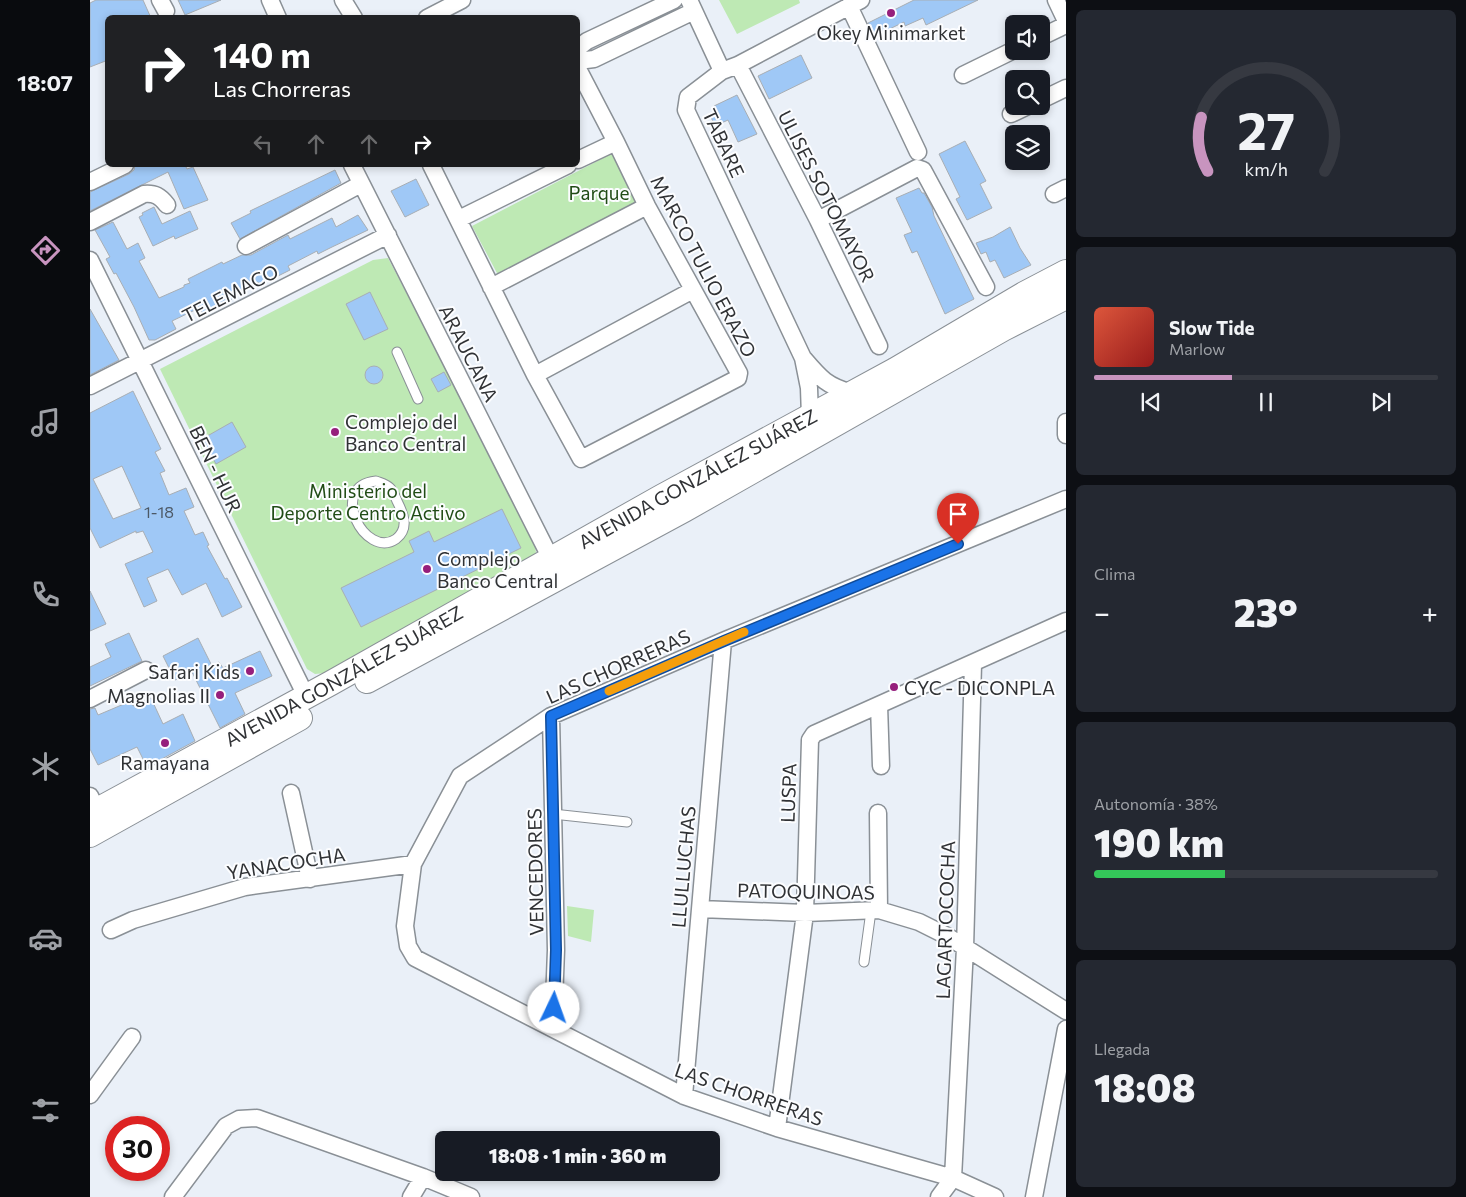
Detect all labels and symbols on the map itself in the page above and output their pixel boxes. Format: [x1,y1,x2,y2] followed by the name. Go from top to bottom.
[885,7,897,19] marker: Okey Minimarket
[816,21,966,44] place label: Okey Minimarket
[698,105,750,181] street label: TABARE
[774,106,880,286] street label: ULISES SOTOMAYOR
[646,171,762,361] street label: MARCO TULIO ERAZO
[569,181,629,204] park label: Parque
[178,259,282,327] street label: TELEMACO
[435,301,503,405] street label: ARAUCANA
[574,403,820,553] street label: AVENIDA GONZÁLEZ SUÁREZ
[345,410,466,455] place label: Complejo del Banco Central
[185,422,247,517] street label: BEN - HUR
[329,426,341,438] marker: Complejo del Banco Central
[271,479,466,524] park label: Ministerio del Deporte Centro Activo
[937,493,979,544] pin
[144,502,174,521] house number: 1-18
[437,547,558,592] place label: Complejo Banco Central
[421,563,433,575] marker: Complejo Banco Central
[220,600,466,750] street label: AVENIDA GONZÁLEZ SUÁREZ
[542,624,694,708] street label: LAS CHORRERAS
[148,660,240,683] place label: Safari Kids
[244,665,256,677] marker: Safari Kids
[904,676,1055,699] place label: CYC - DICONPLA
[888,681,900,693] marker: CYC - DICONPLA
[107,684,210,707] place label: Magnolias II
[214,689,226,701] marker: Magnolias II
[159,737,171,749] marker: Ramayana
[120,751,210,774] place label: Ramayana
[775,763,801,823] street label: LUSPA
[666,805,700,929] street label: LLULLUCHAS
[522,808,548,936] street label: VENCEDORES
[931,840,959,1000] street label: LAGARTOCOCHA
[225,842,347,884] street label: YANACOCHA
[737,878,875,904] street label: PATOQUINOAS
[527,981,579,1033] position arrow
[672,1058,826,1130] street label: LAS CHORRERAS
[105,1116,170,1181] speed limit sign: 30

